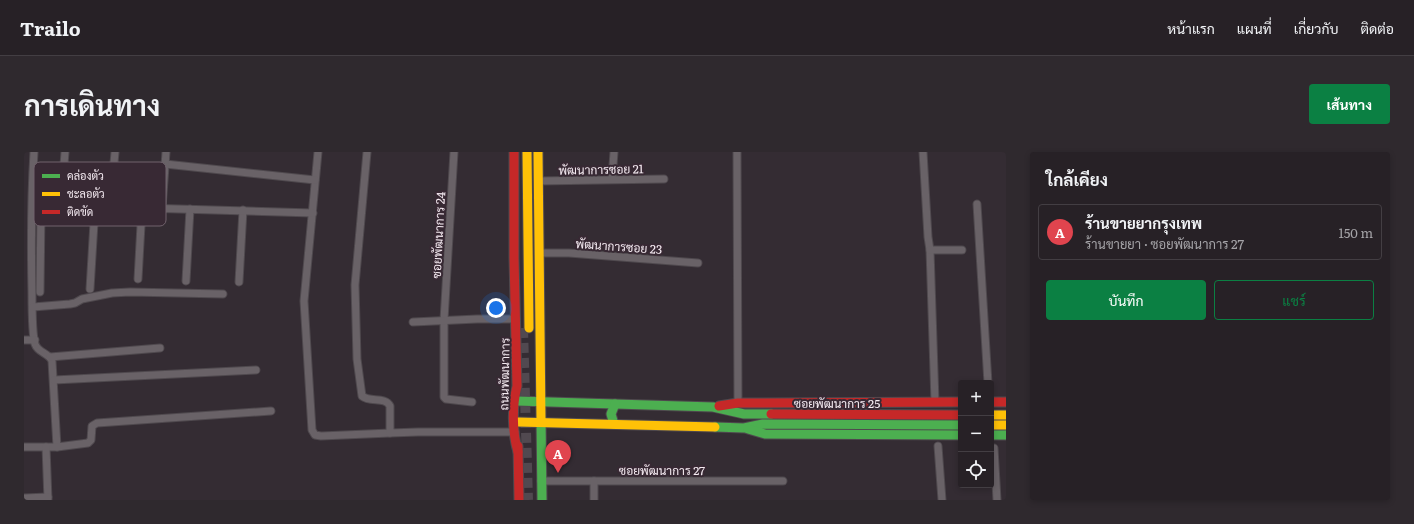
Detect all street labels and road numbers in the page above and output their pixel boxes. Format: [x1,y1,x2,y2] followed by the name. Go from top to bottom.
[558,159,644,179] street label: พัฒนาการซอย 21
[427,191,449,279] street label: ซอยพัฒนาการ 24
[575,234,663,258] street label: พัฒนาการซอย 23
[494,337,514,411] street label: ถนนพัฒนาการ
[794,394,880,412] street label: ซอยพัฒนาการ 25
[619,461,705,479] street label: ซอยพัฒนาการ 27

